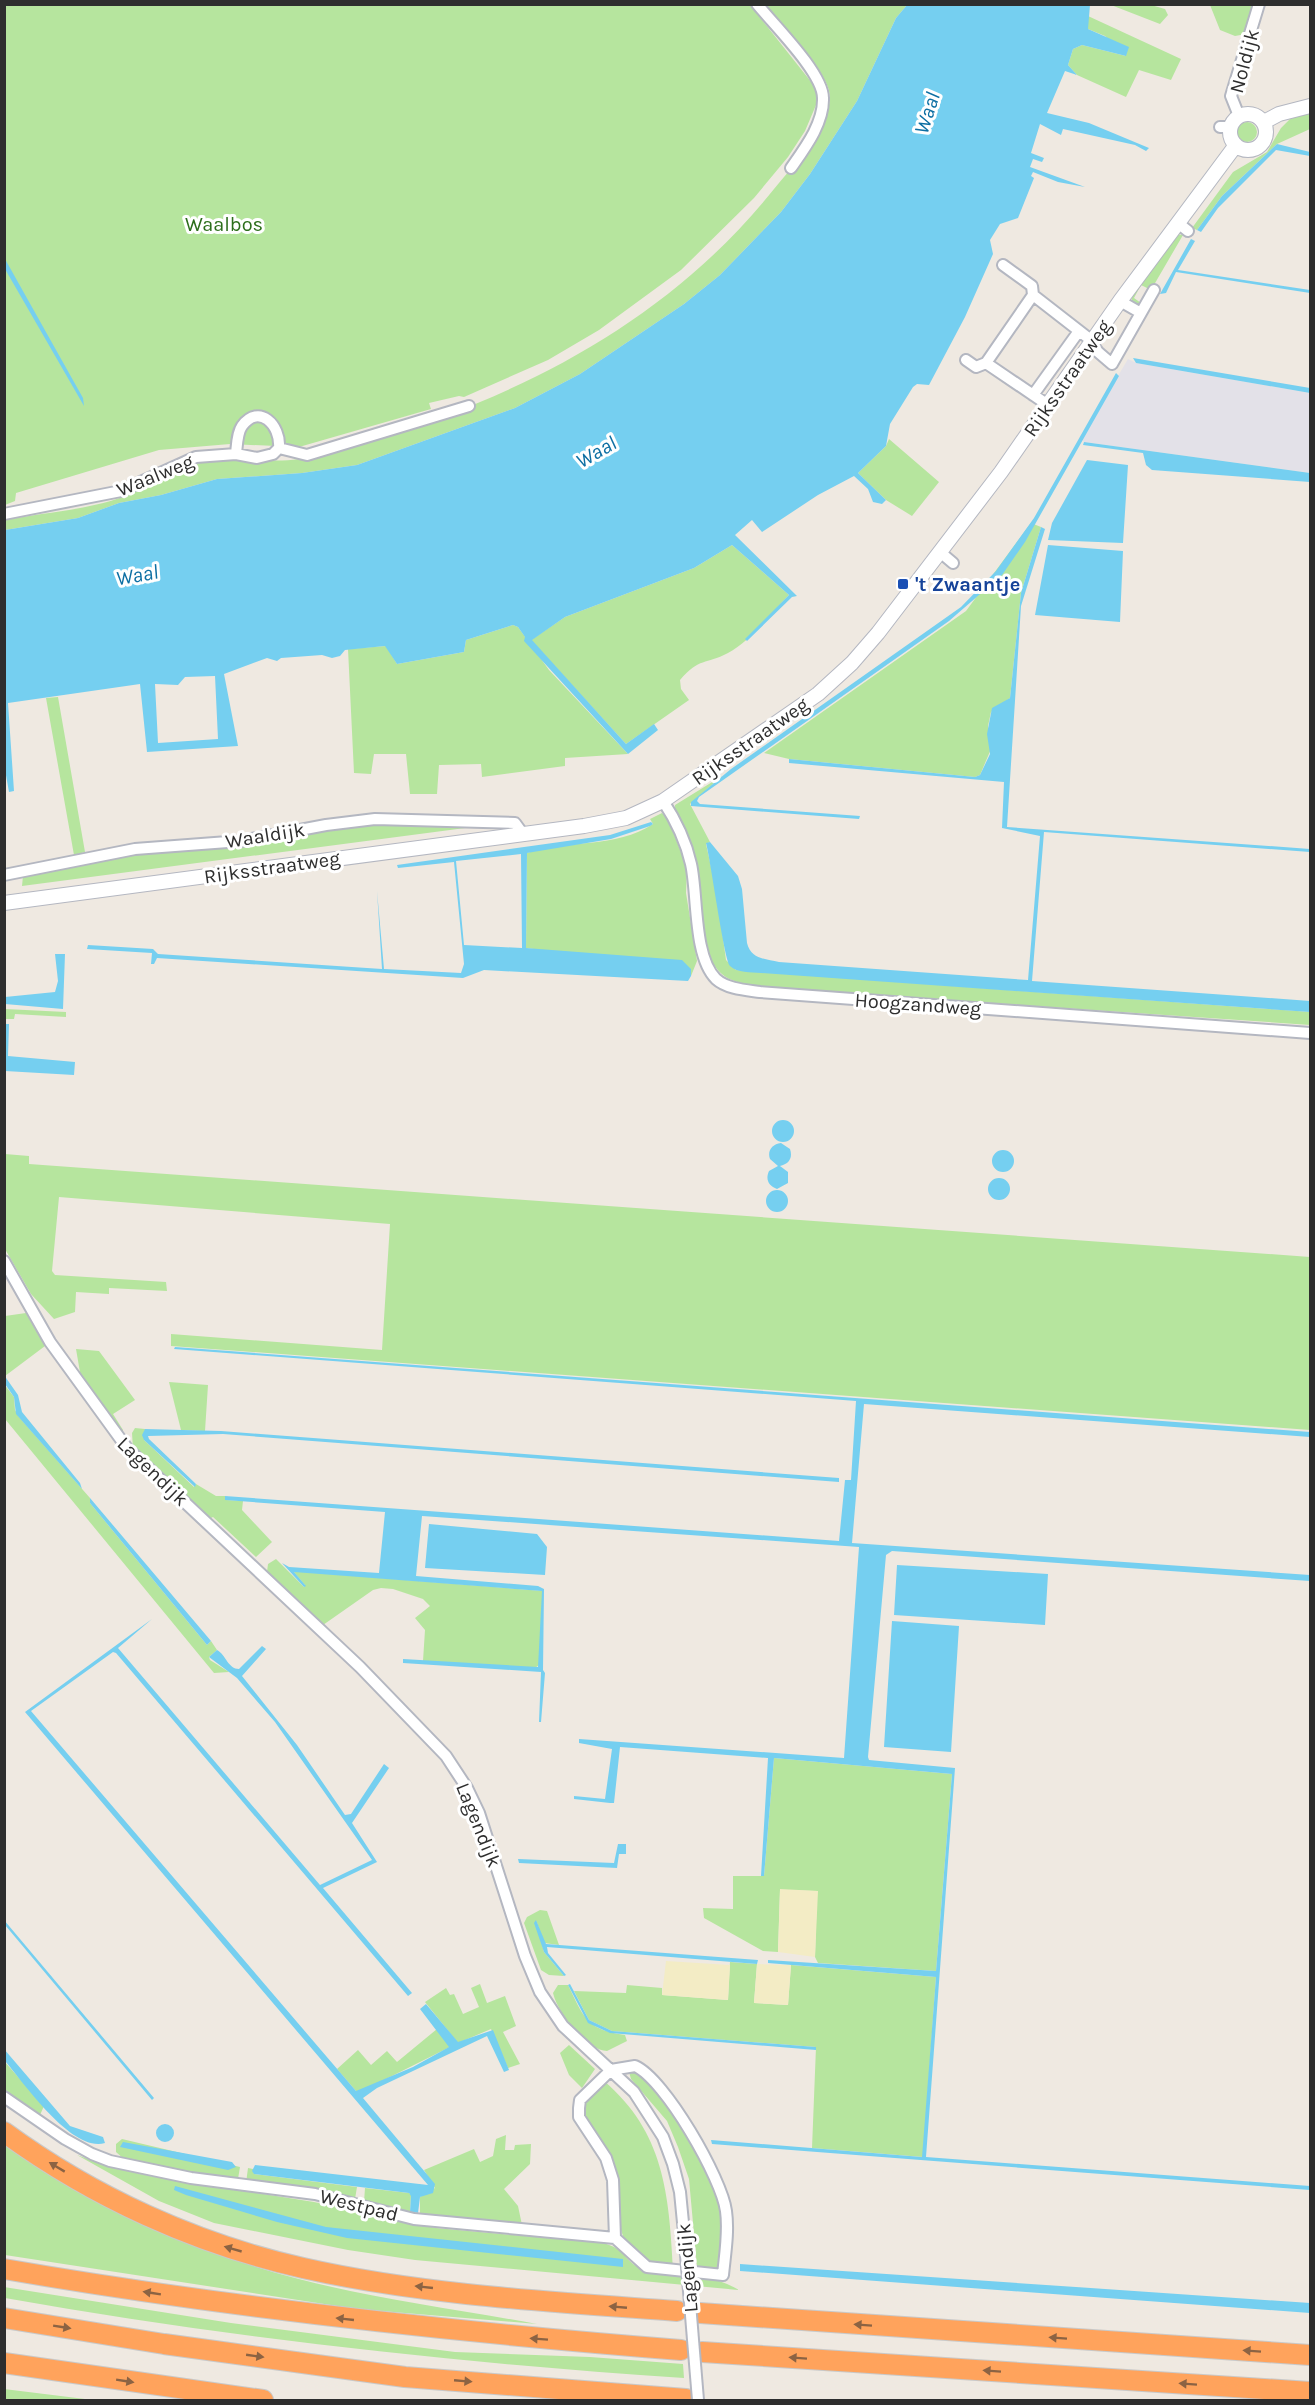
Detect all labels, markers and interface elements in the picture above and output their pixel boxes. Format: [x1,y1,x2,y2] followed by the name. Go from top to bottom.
[1225,26,1264,96] street label: Noldijk
[909,89,945,137] water label: Waal
[185,213,263,236] park label: Waalbos
[1019,316,1116,441] street label: Rijksstraatweg
[571,431,621,473] water label: Waal
[113,450,197,501] street label: Waalweg
[114,559,160,591] water label: Waal
[915,573,1020,596] place label: 't Zwaantje
[896,577,910,591] marker: 't Zwaantje
[688,693,813,790] street label: Rijksstraatweg
[224,818,306,853] street label: Waaldijk
[203,847,342,888] street label: Rijksstraatweg
[854,989,982,1020] street label: Hoogzandweg
[113,1432,193,1511] street label: Lagendijk
[451,1779,506,1871] street label: Lagendijk
[48,2162,65,2172] one-way arrow
[317,2185,401,2226] street label: Westpad
[672,2222,703,2313] street label: Lagendijk
[224,2244,242,2253] one-way arrow
[415,2283,434,2292] one-way arrow
[142,2289,161,2298] one-way arrow
[609,2302,628,2311] one-way arrow
[335,2314,354,2324] one-way arrow
[854,2320,873,2329] one-way arrow
[53,2323,72,2332] one-way arrow
[1048,2333,1067,2343] one-way arrow
[529,2334,548,2344] one-way arrow
[1243,2346,1262,2356] one-way arrow
[246,2352,265,2361] one-way arrow
[788,2354,807,2363] one-way arrow
[983,2366,1002,2376] one-way arrow
[454,2376,473,2386] one-way arrow
[115,2377,134,2386] one-way arrow
[1179,2379,1198,2389] one-way arrow

